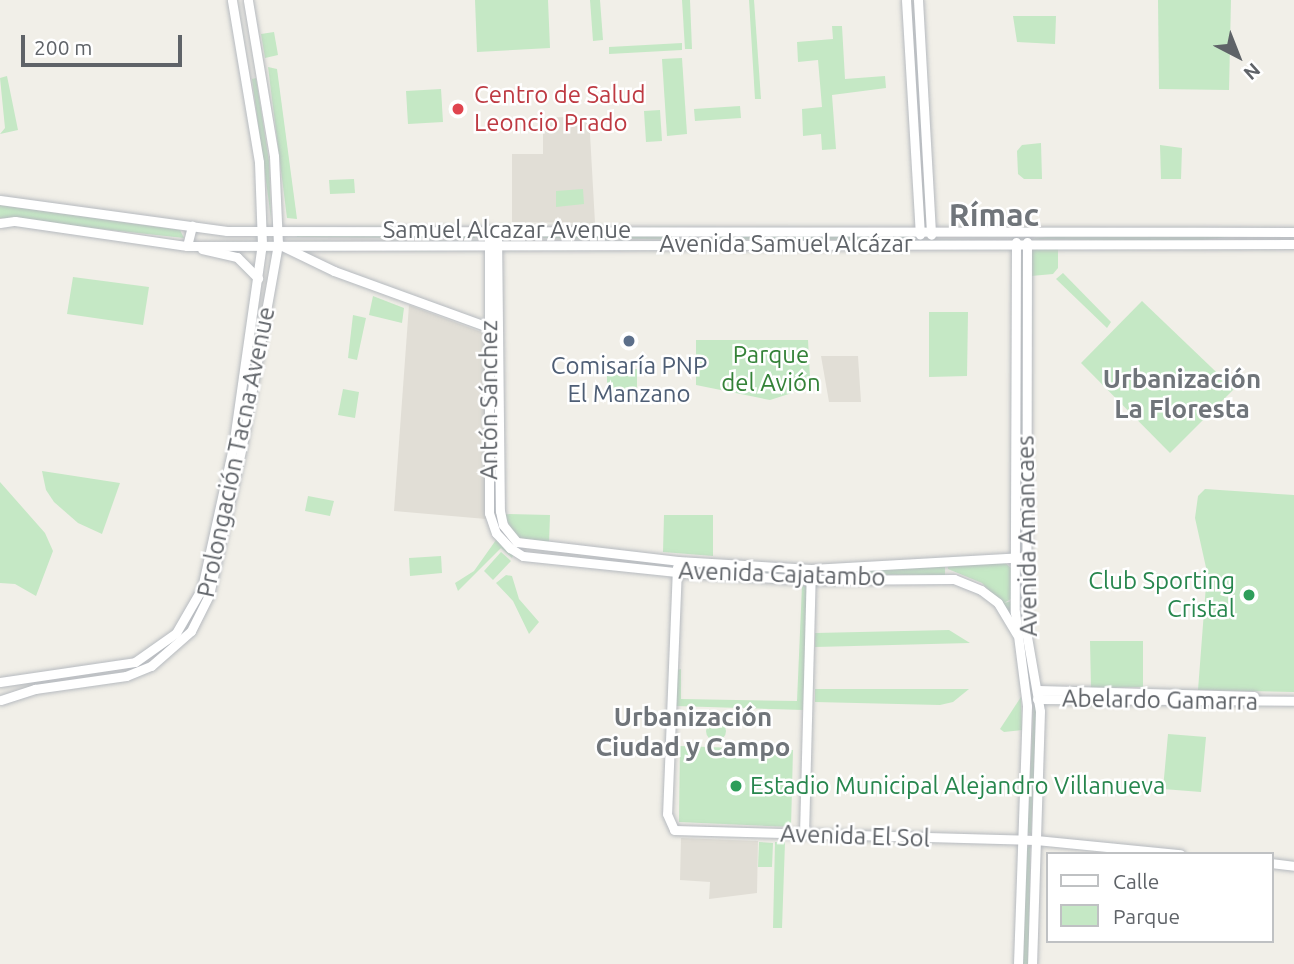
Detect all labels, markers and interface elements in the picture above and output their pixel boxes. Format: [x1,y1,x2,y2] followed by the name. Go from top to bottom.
[24,21,186,65] scale bar
[1203,21,1273,91] north arrow
[34,35,92,59] text: 200 m
[1239,59,1265,85] text: N
[474,81,645,137] place label: Centro de Salud Leoncio Prado
[448,99,468,119] marker: Centro de Salud Leoncio Prado
[949,195,1039,233] district label: Rímac
[383,216,631,244] street label: Samuel Alcazar Avenue
[659,230,913,258] street label: Avenida Samuel Alcázar
[191,304,281,600] street label: Prolongación Tacna Avenue
[475,320,503,480] street label: Antón Sánchez
[621,333,637,349] marker: Comisaría PNP El Manzano
[721,341,821,397] park label: Parque del Avión
[551,352,707,408] place label: Comisaría PNP El Manzano
[1103,363,1261,424] district label: Urbanización La Floresta
[1011,435,1043,637] street label: Avenida Amancaes
[678,556,886,592] street label: Avenida Cajatambo
[1088,567,1235,623] place label: Club Sporting Cristal
[1241,587,1257,603] marker: Club Sporting Cristal
[1062,684,1258,716] street label: Abelardo Gamarra
[595,701,791,762] district label: Urbanización Ciudad y Campo
[750,772,1165,800] place label: Estadio Municipal Alejandro Villanueva
[728,778,744,794] marker: Estadio Municipal Alejandro Villanueva
[780,819,930,853] street label: Avenida El Sol
[1046,852,1273,943] legend
[1113,869,1159,893] text: Calle
[1113,904,1180,928] text: Parque

